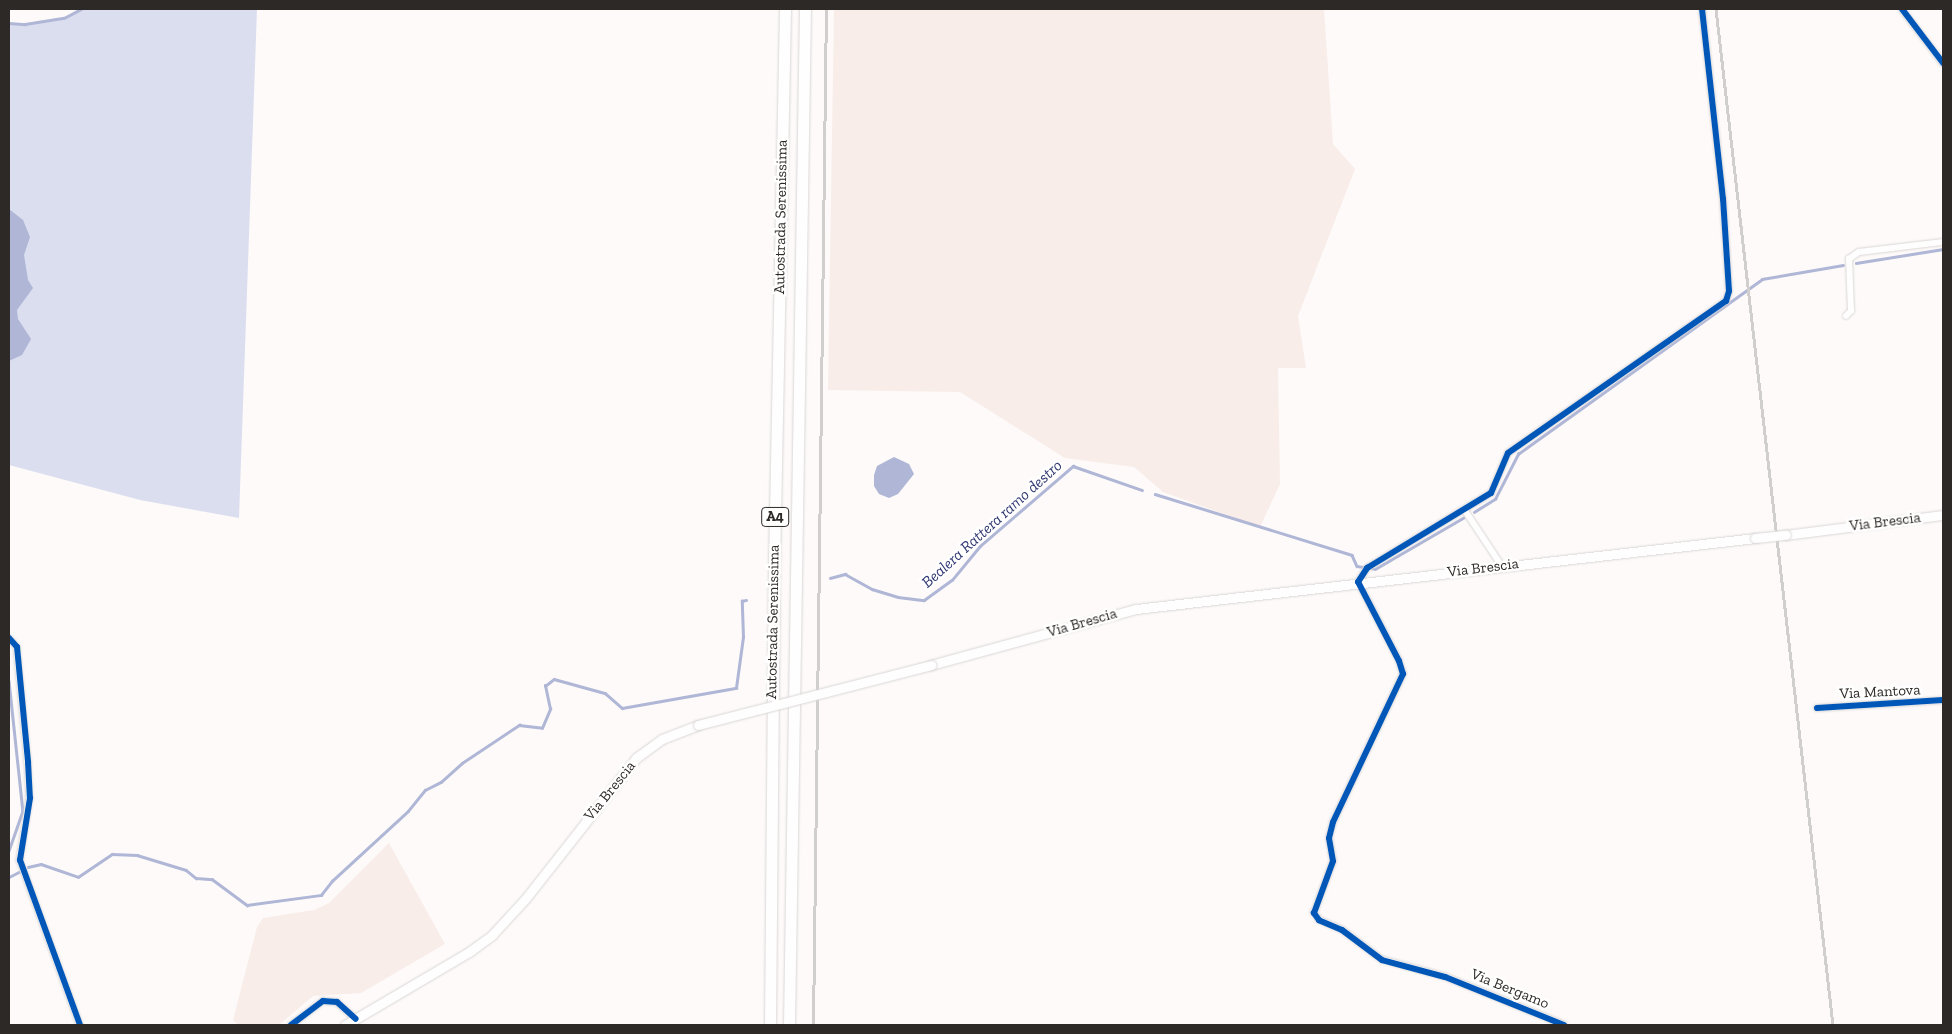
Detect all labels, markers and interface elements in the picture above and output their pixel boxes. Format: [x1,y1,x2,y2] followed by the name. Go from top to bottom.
[771,140,791,294] street label: Autostrada Serenissima
[918,456,1066,592] water label: Bealera Rattera ramo destro
[760,506,790,528] road number: A4
[1848,509,1922,535] street label: Via Brescia
[763,545,783,699] street label: Autostrada Serenissima
[1446,555,1520,581] street label: Via Brescia
[1045,604,1119,642] street label: Via Brescia
[1839,681,1921,703] street label: Via Mantova
[580,758,640,824] street label: Via Brescia
[1468,965,1552,1013] street label: Via Bergamo

